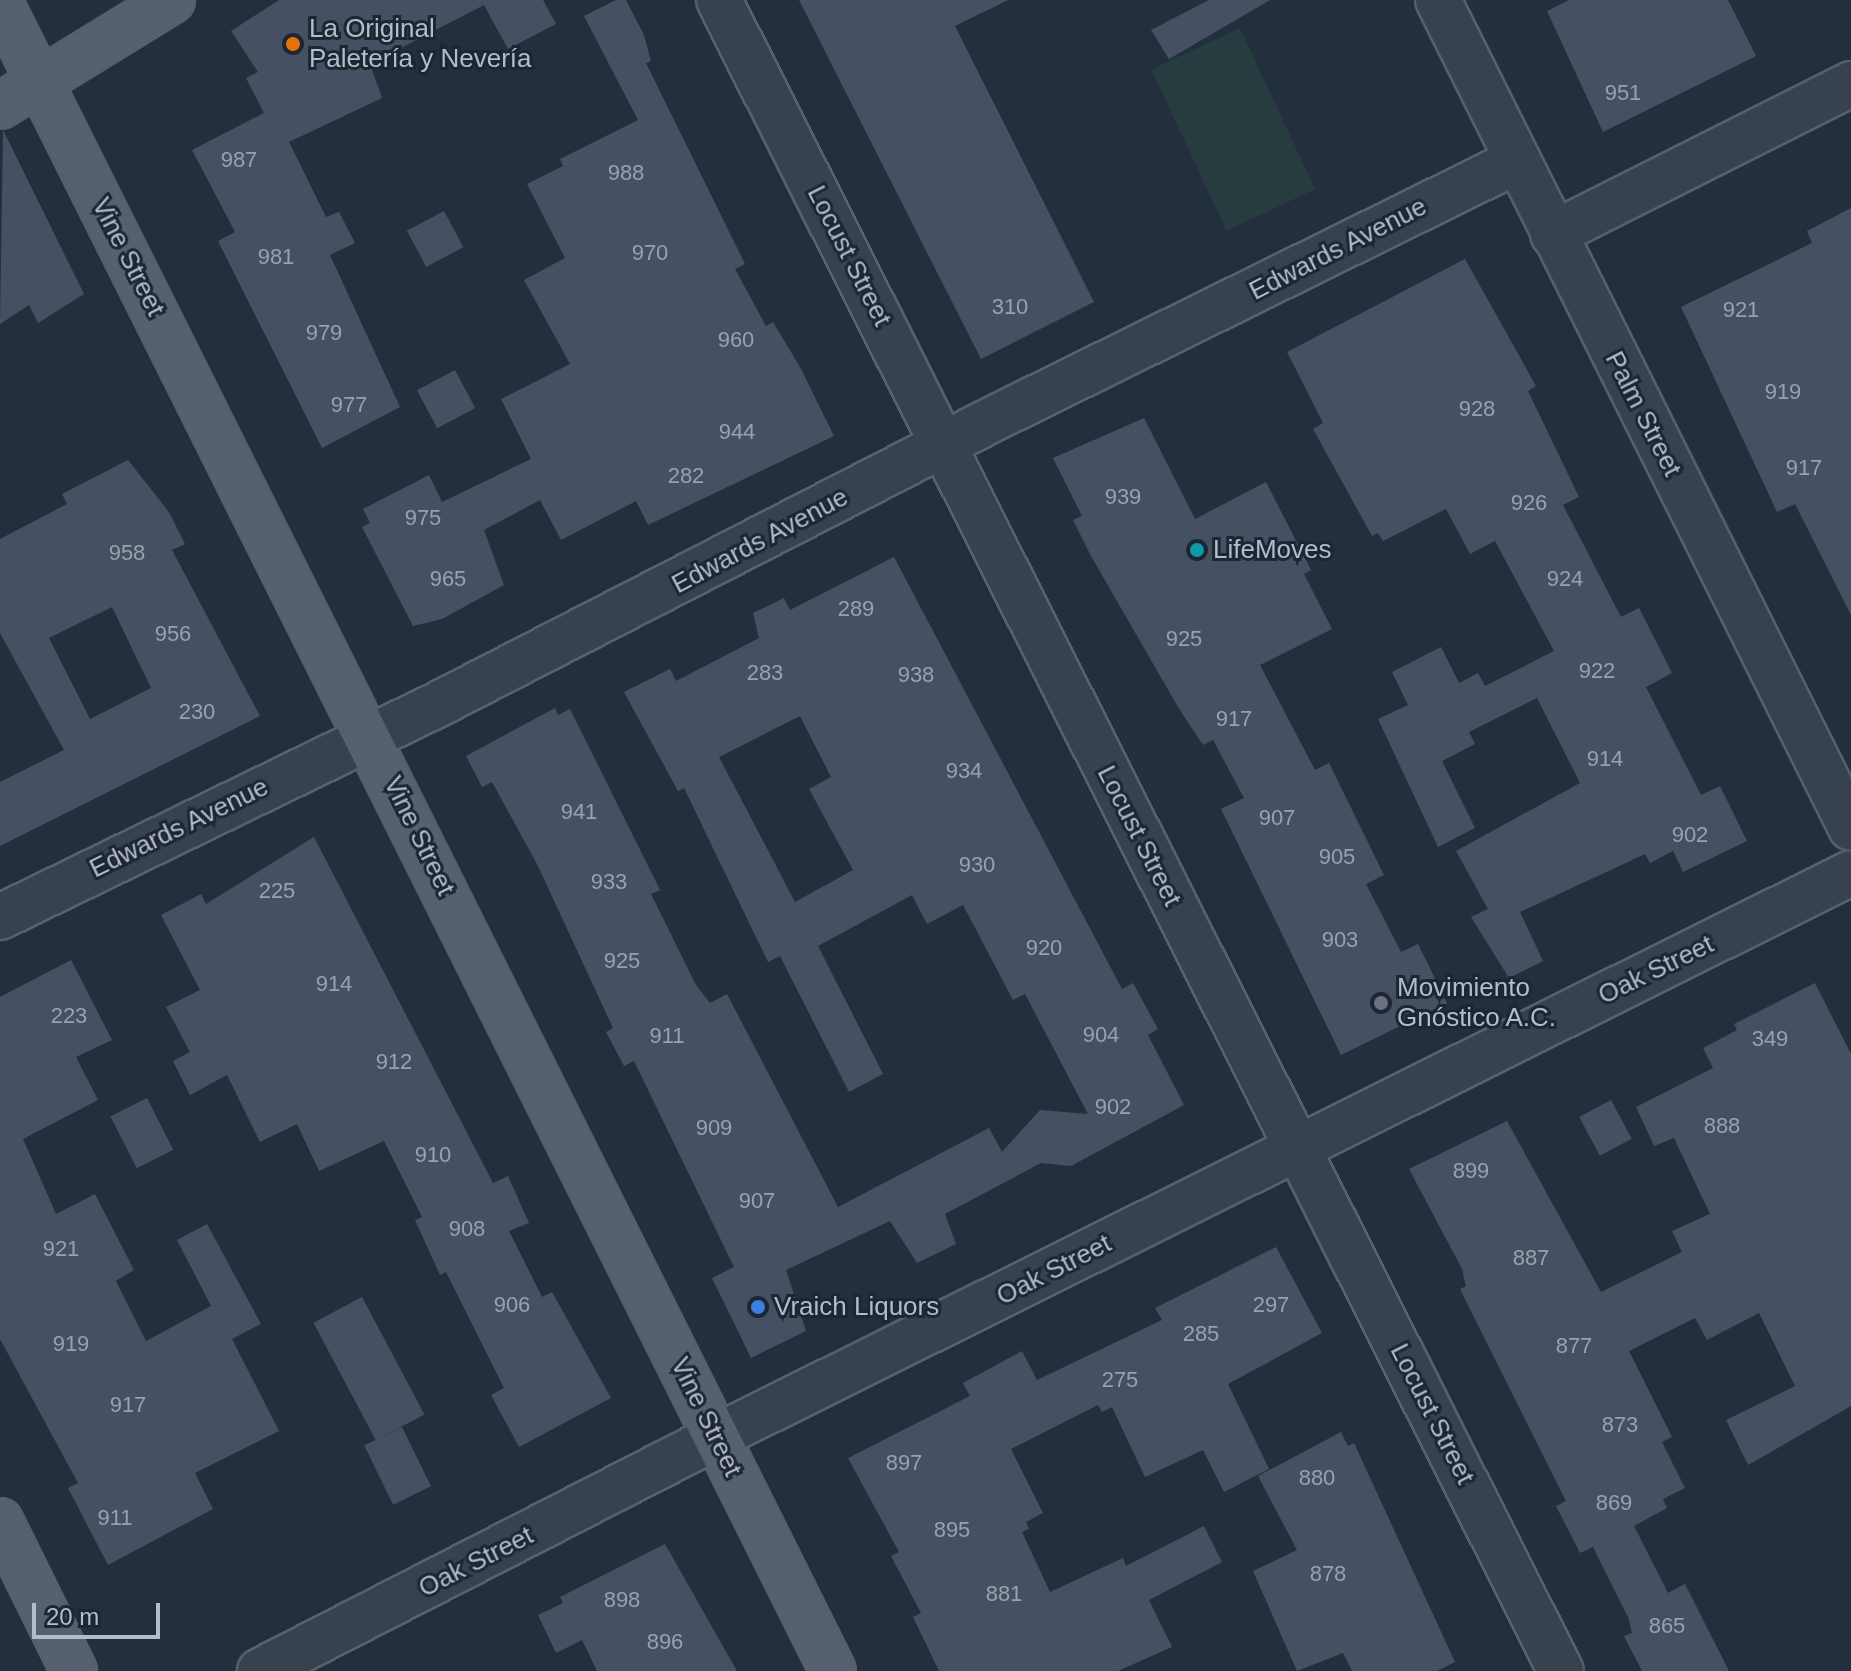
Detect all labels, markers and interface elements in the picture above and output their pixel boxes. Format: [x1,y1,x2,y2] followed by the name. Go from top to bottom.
[309,13,532,74] place label: La Original Paletería y Nevería
[284,35,302,53] marker: La Original Paletería y Nevería
[1605,80,1641,106] house number: 951
[221,147,257,173] house number: 987
[608,160,644,186] house number: 988
[800,181,898,331] street label: Locust Street
[1244,191,1432,307] street label: Edwards Avenue
[85,193,171,321] street label: Vine Street
[632,240,668,266] house number: 970
[258,244,294,270] house number: 981
[992,294,1028,320] house number: 310
[1723,297,1759,323] house number: 921
[306,320,342,346] house number: 979
[718,327,754,353] house number: 960
[1598,346,1688,482] street label: Palm Street
[1765,379,1801,405] house number: 919
[331,392,367,418] house number: 977
[1459,396,1495,422] house number: 928
[719,419,755,445] house number: 944
[1786,455,1822,481] house number: 917
[668,463,704,489] house number: 282
[666,481,854,601] street label: Edwards Avenue
[1105,484,1141,510] house number: 939
[1511,490,1547,516] house number: 926
[405,505,441,531] house number: 975
[1213,534,1331,566] place label: LifeMoves
[109,540,145,566] house number: 958
[1188,541,1206,559] marker: LifeMoves
[430,566,466,592] house number: 965
[1547,566,1583,592] house number: 924
[838,596,874,622] house number: 289
[155,621,191,647] house number: 956
[1166,626,1202,652] house number: 925
[1579,658,1615,684] house number: 922
[747,660,783,686] house number: 283
[898,662,934,688] house number: 938
[179,699,215,725] house number: 230
[1216,706,1252,732] house number: 917
[1587,746,1623,772] house number: 914
[946,758,982,784] house number: 934
[1090,761,1188,911] street label: Locust Street
[84,771,274,885] street label: Edwards Avenue
[377,772,461,900] street label: Vine Street
[561,799,597,825] house number: 941
[1259,805,1295,831] house number: 907
[1672,822,1708,848] house number: 902
[1319,844,1355,870] house number: 905
[959,852,995,878] house number: 930
[591,869,627,895] house number: 933
[259,878,295,904] house number: 225
[1322,927,1358,953] house number: 903
[1593,929,1719,1011] street label: Oak Street
[1026,935,1062,961] house number: 920
[604,948,640,974] house number: 925
[316,971,352,997] house number: 914
[1397,972,1557,1034] place label: Movimiento Gnóstico A.C.
[1372,994,1390,1012] marker: Movimiento Gnóstico A.C.
[51,1003,87,1029] house number: 223
[1083,1022,1119,1048] house number: 904
[649,1023,685,1049] house number: 911
[1752,1026,1788,1052] house number: 349
[376,1049,412,1075] house number: 912
[1095,1094,1131,1120] house number: 902
[1704,1113,1740,1139] house number: 888
[696,1115,732,1141] house number: 909
[415,1142,451,1168] house number: 910
[1453,1158,1489,1184] house number: 899
[739,1188,775,1214] house number: 907
[449,1216,485,1242] house number: 908
[992,1228,1116,1312] street label: Oak Street
[43,1236,79,1262] house number: 921
[1513,1245,1549,1271] house number: 887
[774,1291,939,1323] place label: Vraich Liquors
[494,1292,530,1318] house number: 906
[1253,1292,1289,1318] house number: 297
[749,1298,767,1316] marker: Vraich Liquors
[1183,1321,1219,1347] house number: 285
[53,1331,89,1357] house number: 919
[1556,1333,1592,1359] house number: 877
[1383,1339,1481,1489] street label: Locust Street
[664,1353,748,1481] street label: Vine Street
[1102,1367,1138,1393] house number: 275
[110,1392,146,1418] house number: 917
[1602,1412,1638,1438] house number: 873
[886,1450,922,1476] house number: 897
[1299,1465,1335,1491] house number: 880
[1596,1490,1632,1516] house number: 869
[97,1505,133,1531] house number: 911
[934,1517,970,1543] house number: 895
[414,1520,538,1604] street label: Oak Street
[1310,1561,1346,1587] house number: 878
[986,1581,1022,1607] house number: 881
[36,1587,164,1637] scale bar
[604,1587,640,1613] house number: 898
[46,1603,99,1630] text: 20 m
[1649,1613,1685,1639] house number: 865
[647,1629,683,1655] house number: 896

